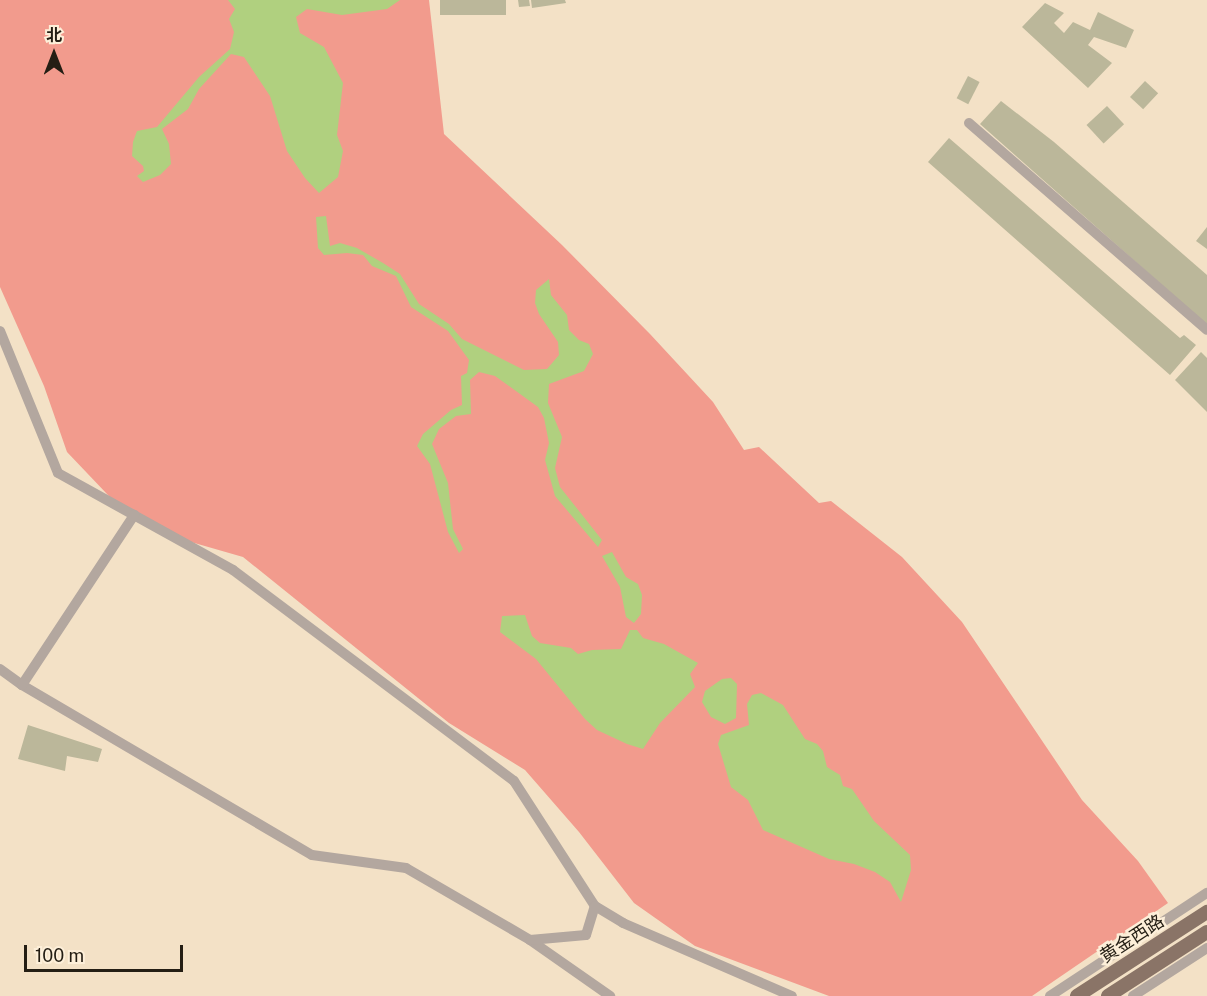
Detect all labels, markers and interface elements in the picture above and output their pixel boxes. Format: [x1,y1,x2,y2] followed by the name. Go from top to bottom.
[24,24,84,84] north arrow
[46,26,62,45] text: 北
[1096,910,1168,968] street label: 黄金西路
[27,933,186,971] scale bar
[35,945,84,966] text: 100 m

